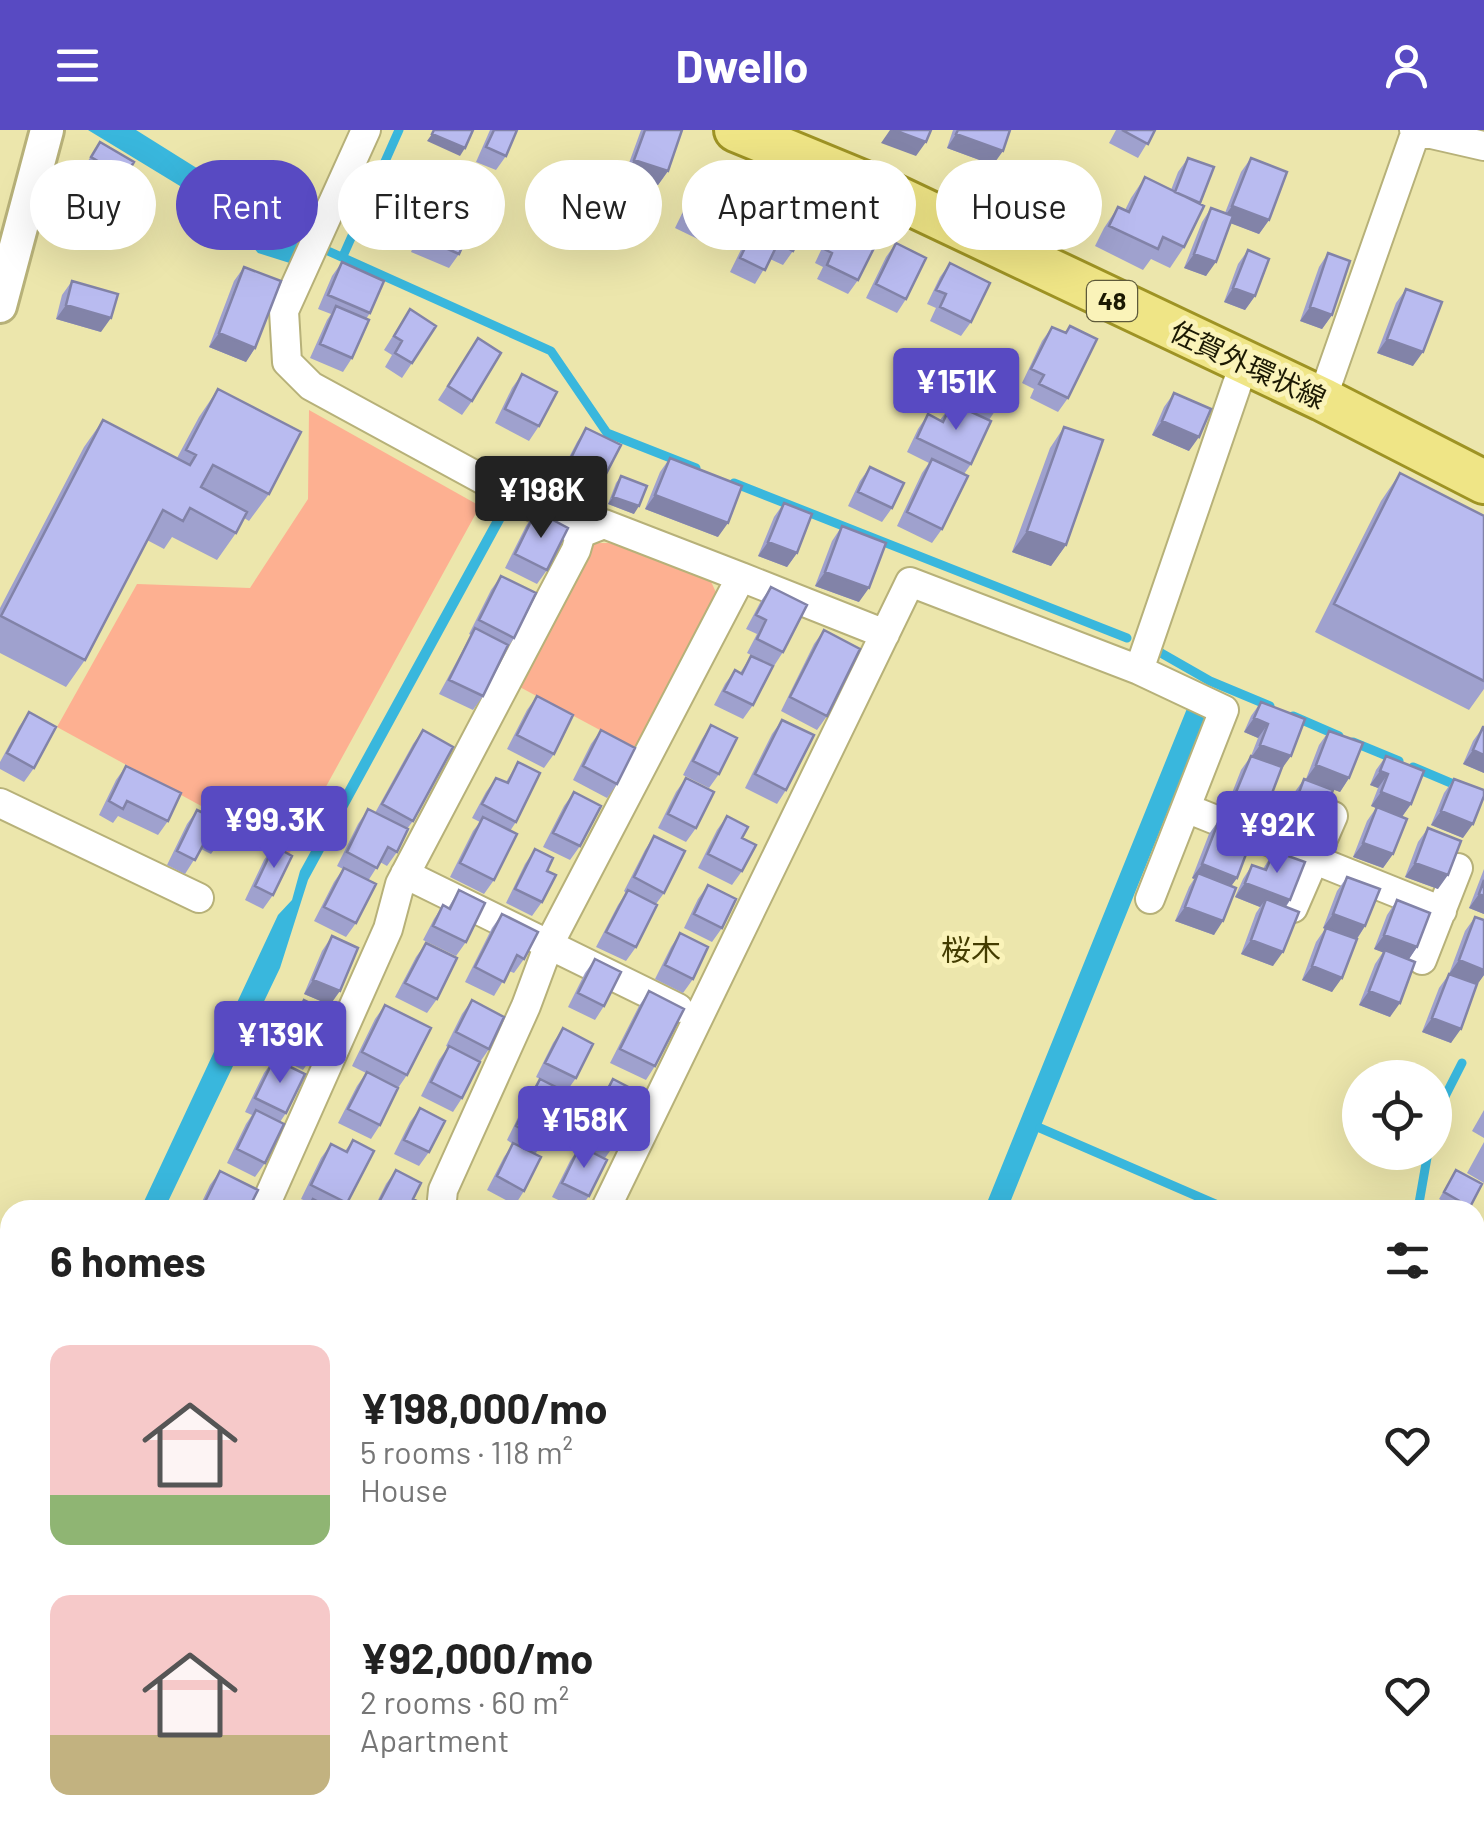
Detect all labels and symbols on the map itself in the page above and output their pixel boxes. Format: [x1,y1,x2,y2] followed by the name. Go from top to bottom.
[1087,281,1137,321] road number: 48
[1165,313,1332,415] street label: 佐賀外環状線
[886,348,1026,433] pin: ¥151K
[471,456,611,541] pin: ¥198K
[193,786,355,871] pin: ¥99.3K
[1218,791,1336,876] pin: ¥92K
[941,931,1001,967] district label: 桜木
[210,1001,350,1086] pin: ¥139K
[514,1086,654,1171] pin: ¥158K

